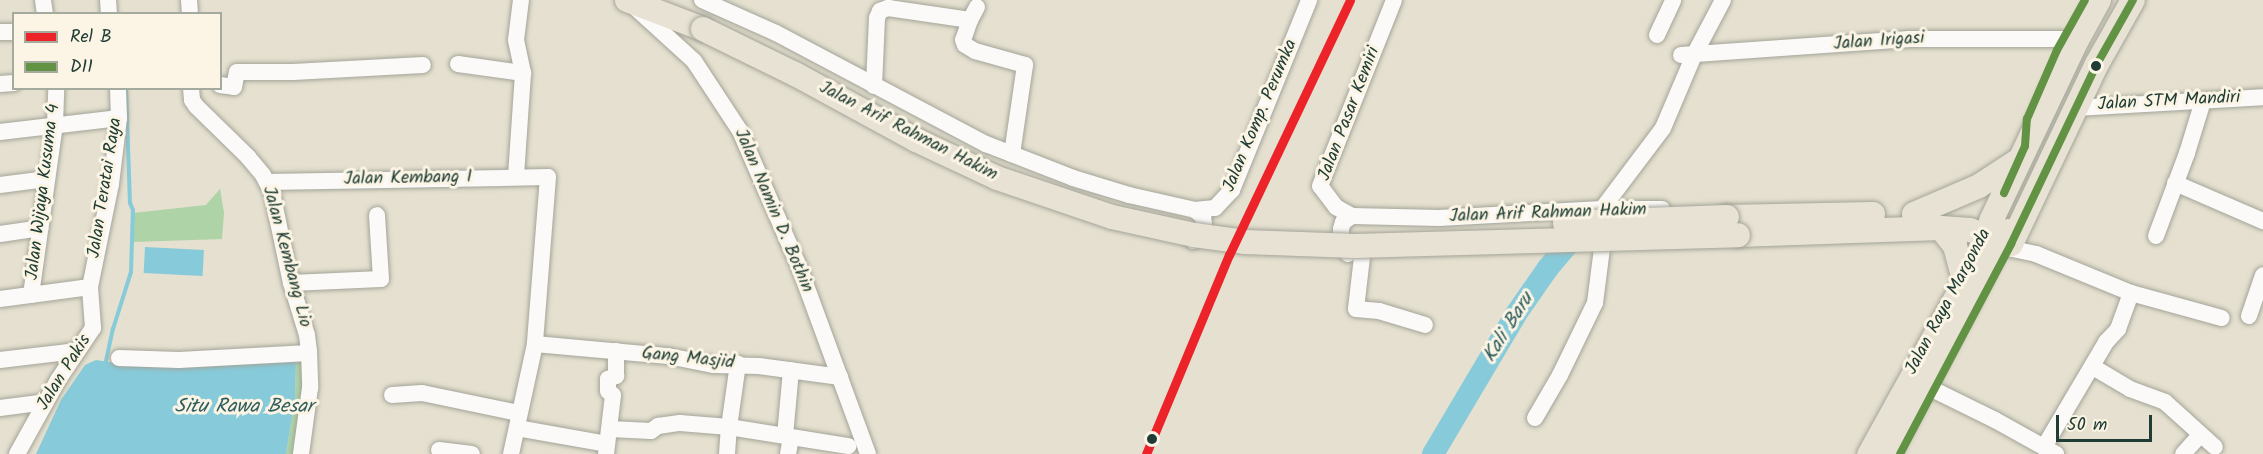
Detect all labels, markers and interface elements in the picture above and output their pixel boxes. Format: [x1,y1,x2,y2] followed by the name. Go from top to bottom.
[12,12,222,90] legend
[70,23,112,52] text: Rel B
[1833,28,1925,56] street label: Jalan Irigasi
[1219,37,1303,195] street label: Jalan Komp. Perumka
[1315,44,1385,184] street label: Jalan Pasar Kemiri
[70,53,93,82] text: D11
[2090,60,2102,72] unlabelled marker
[815,78,1001,186] street label: Jalan Arif Rahman Hakim
[2097,87,2241,117] street label: Jalan STM Mandiri
[22,103,66,281] street label: Jalan Wijaya Kusuma 4
[84,116,128,260] street label: Jalan Teratai Raya
[729,126,817,296] street label: Jalan Namin D. Bothin
[344,167,472,191] street label: Jalan Kembang I
[257,184,315,330] street label: Jalan Kembang Lio
[1449,200,1647,228] street label: Jalan Arif Rahman Hakim
[1901,225,1997,379] street label: Jalan Raya Margonda
[1478,289,1540,367] water label: Kali Baru
[33,331,97,415] street label: Jalan Pakis
[641,343,735,375] street label: Gang Masjid
[175,395,313,419] water label: Situ Rawa Besar
[2059,403,2155,441] scale bar
[2067,411,2107,440] text: 50 m
[1142,429,1162,449] unlabelled marker

